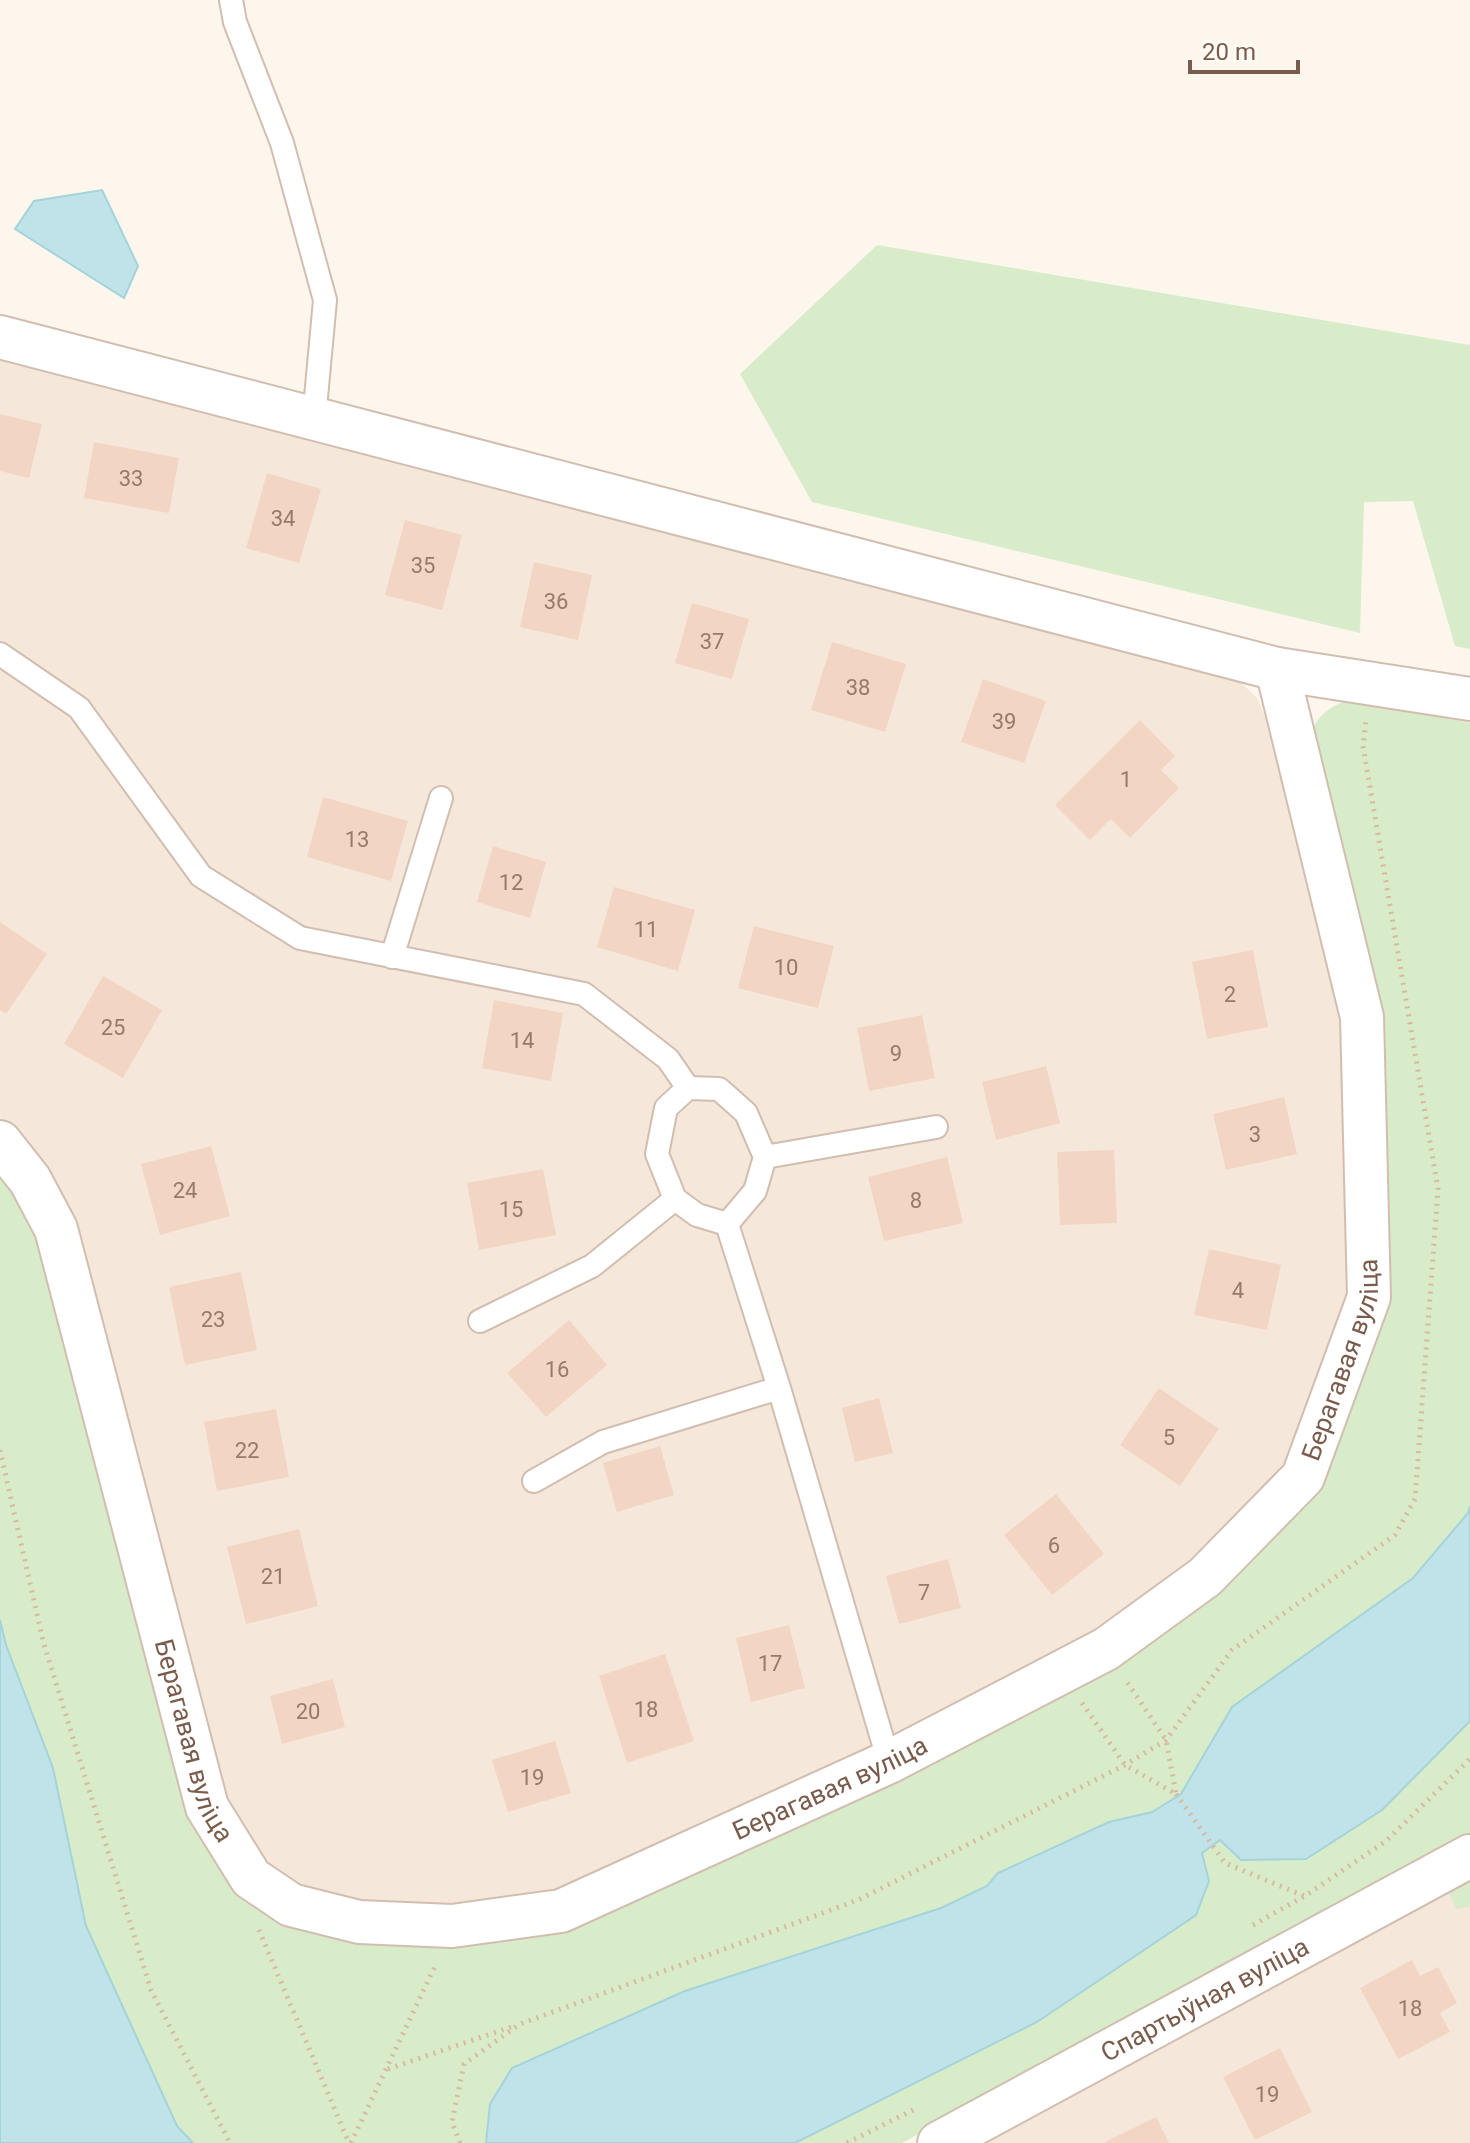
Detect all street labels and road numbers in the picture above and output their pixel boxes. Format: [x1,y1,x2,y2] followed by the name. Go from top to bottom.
[1295,1258,1384,1465] street label: Берагавая вуліца
[149,1636,240,1847] street label: Берагавая вуліца
[728,1730,932,1846] street label: Берагавая вуліца
[1095,1931,1314,2068] street label: Спартыўная вуліца

